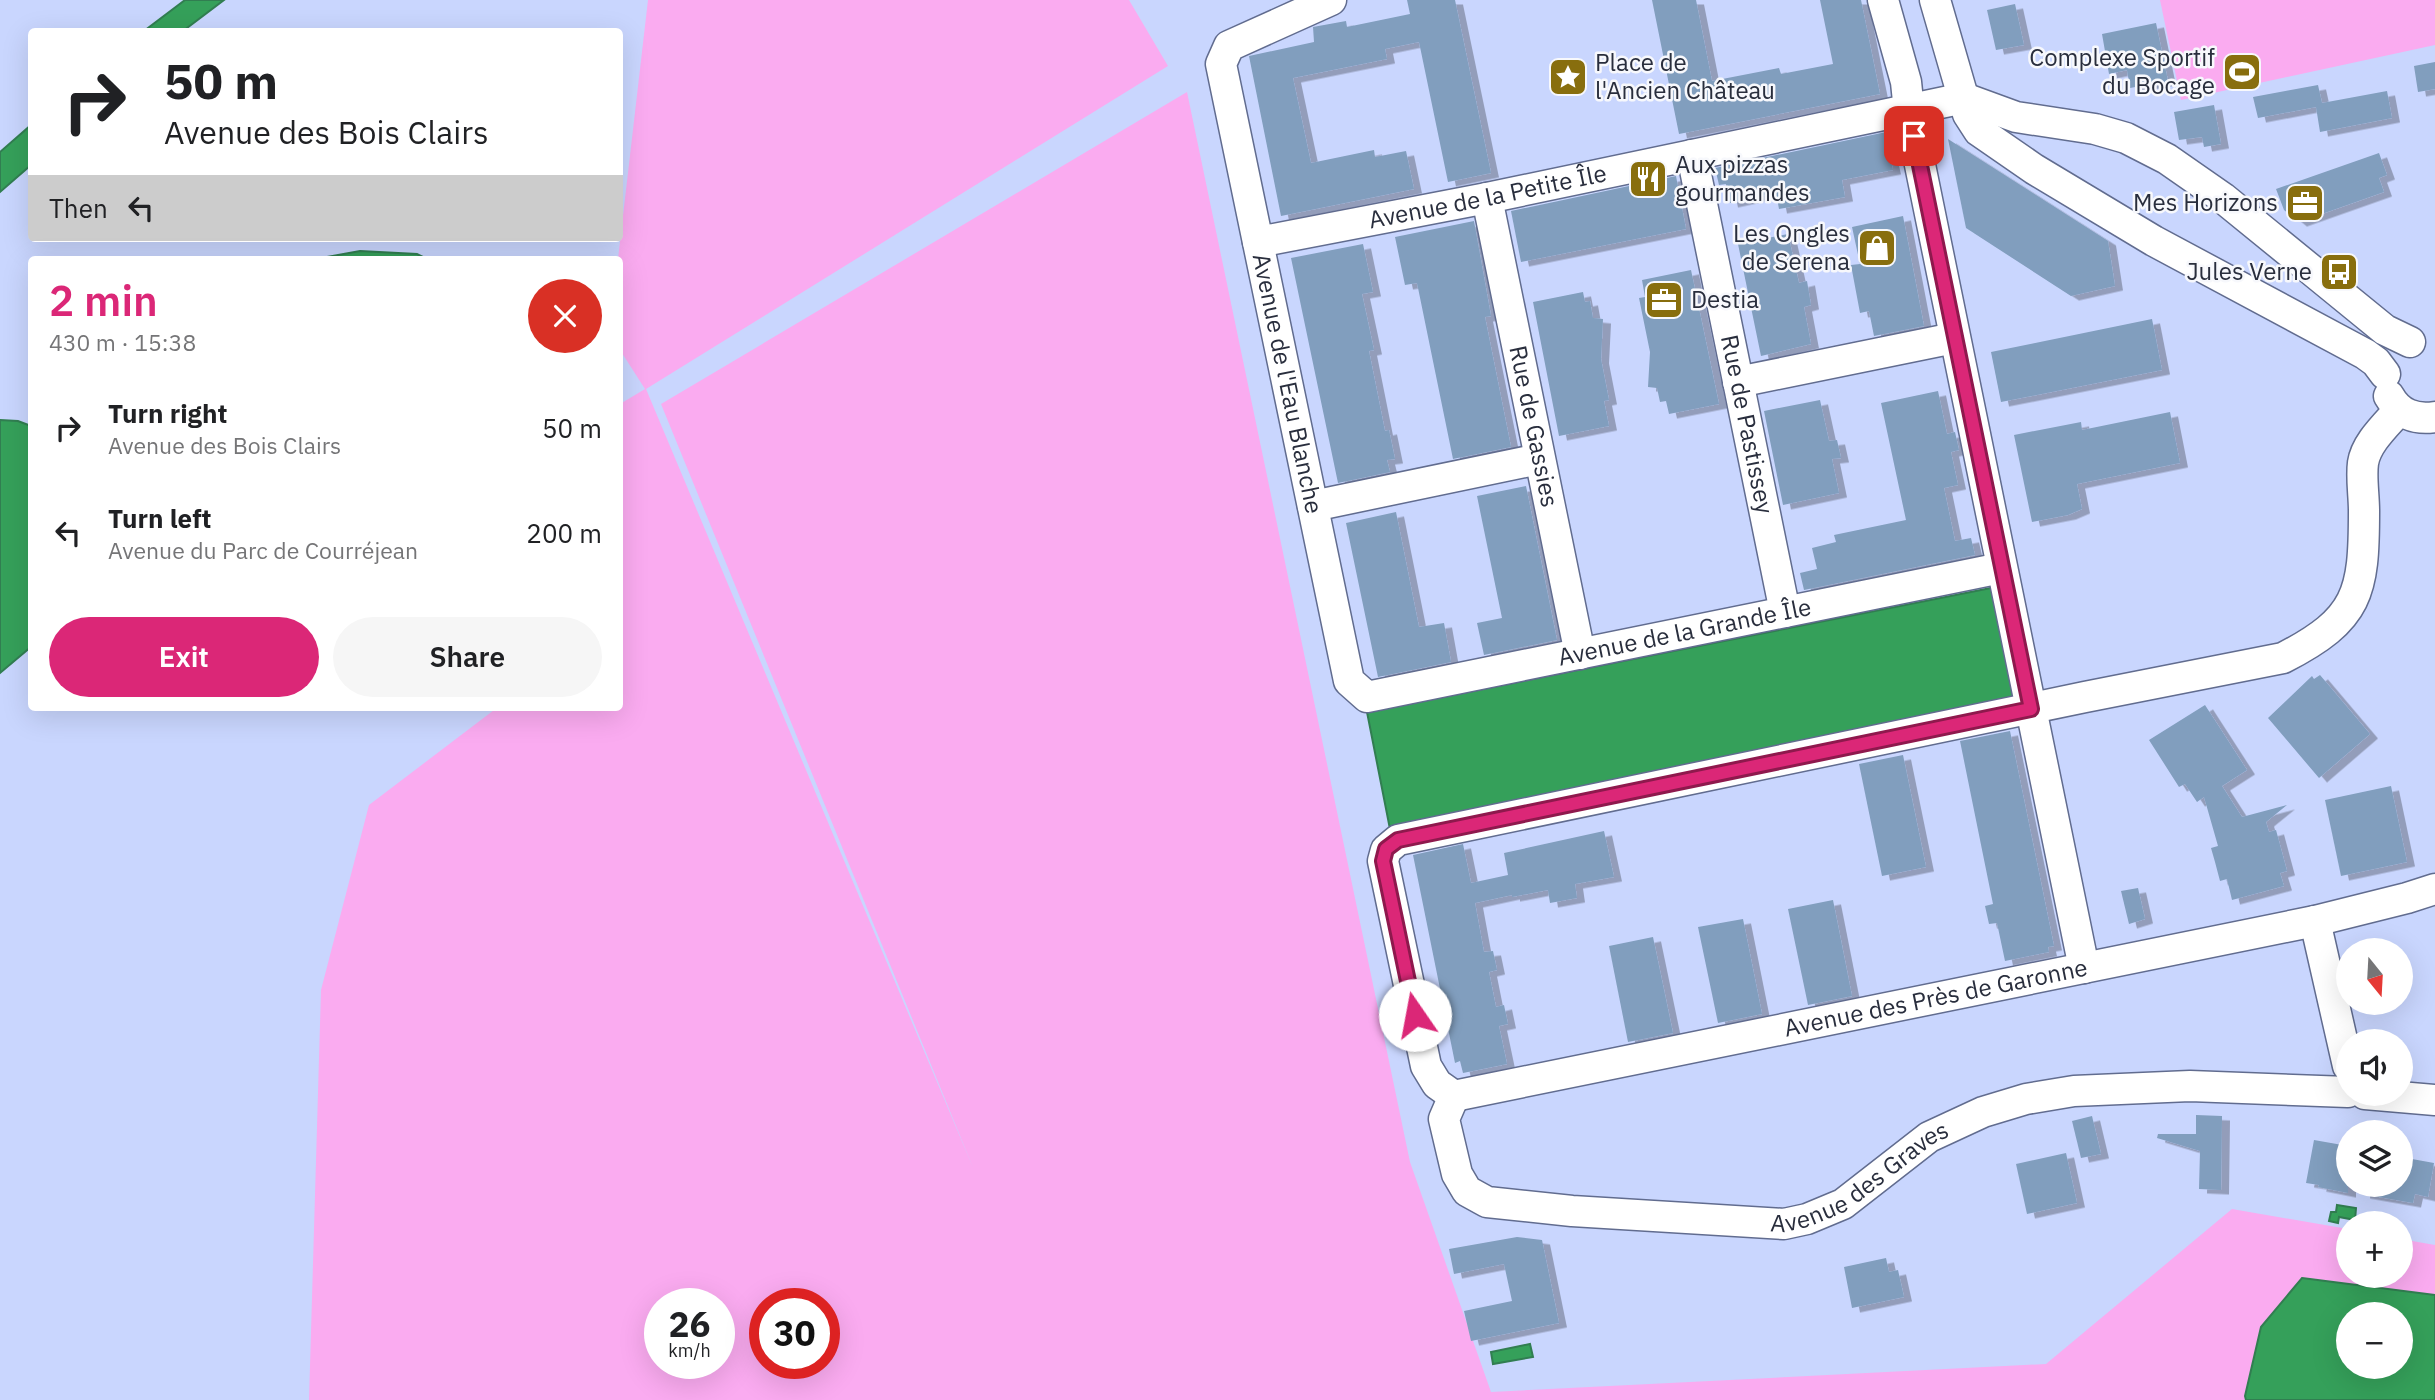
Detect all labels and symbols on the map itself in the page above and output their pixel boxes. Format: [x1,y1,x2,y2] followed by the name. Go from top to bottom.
[2029,41,2215,101] place label: Complexe Sportif du Bocage
[1595,46,1775,106] place label: Place de l'Ancien Château
[2221,51,2263,93] sports icon: Complexe Sportif du Bocage
[1547,56,1589,98] place icon: Place de l'Ancien Château
[1884,106,1944,166] pin
[1675,148,1810,208] place label: Aux pizzas gourmandes
[1366,156,1609,235] street label: Avenue de la Petite Île
[1627,158,1669,200] restaurant icon: Aux pizzas gourmandes
[2284,182,2326,224] office icon: Mes Horizons
[2133,186,2278,218] place label: Mes Horizons
[1733,217,1850,277] place label: Les Ongles de Serena
[1856,227,1898,269] shop icon: Les Ongles de Serena
[1246,251,1331,516] street label: Avenue de l'Eau Blanche
[2318,251,2360,293] bus stop icon: Jules Verne
[2186,255,2312,287] place label: Jules Verne
[1643,279,1685,321] office icon: Destia
[1691,283,1759,315] place label: Destia
[1714,332,1782,517] street label: Rue de Pastissey
[1502,342,1567,510] street label: Rue de Gassies
[1555,590,1814,673] street label: Avenue de la Grande Île
[2336,938,2413,1015] north arrow
[1781,951,2090,1044] street label: Avenue des Près de Garonne
[1378,978,1452,1052] position arrow
[1770,1113,1953,1239] street label: Avenue des Graves
[749,1288,840,1379] speed limit sign: 30

